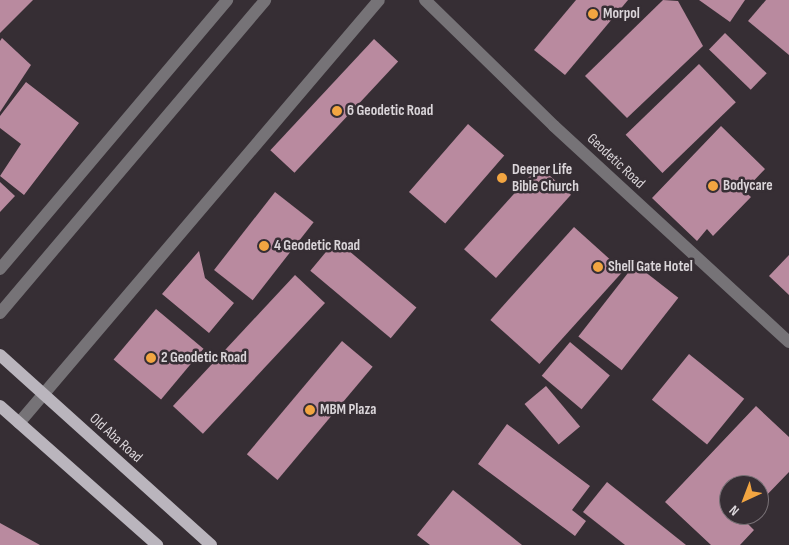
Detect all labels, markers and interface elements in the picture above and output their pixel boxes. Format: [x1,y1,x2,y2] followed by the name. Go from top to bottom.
[603,5,640,23] place label: Morpol
[587,8,599,20] marker: Morpol
[347,102,433,120] place label: 6 Geodetic Road
[331,105,343,117] marker: 6 Geodetic Road
[583,130,649,192] street label: Geodetic Road
[512,160,579,195] place label: Deeper Life Bible Church
[496,172,508,184] marker: Deeper Life Bible Church
[723,177,773,195] place label: Bodycare
[707,180,719,192] marker: Bodycare
[274,237,360,255] place label: 4 Geodetic Road
[258,240,270,252] marker: 4 Geodetic Road
[608,258,693,276] place label: Shell Gate Hotel
[592,261,604,273] marker: Shell Gate Hotel
[161,349,247,367] place label: 2 Geodetic Road
[145,352,157,364] marker: 2 Geodetic Road
[320,401,376,419] place label: MBM Plaza
[304,404,316,416] marker: MBM Plaza
[86,410,146,466] street label: Old Aba Road
[719,475,769,525] north arrow
[726,502,743,519] text: N

